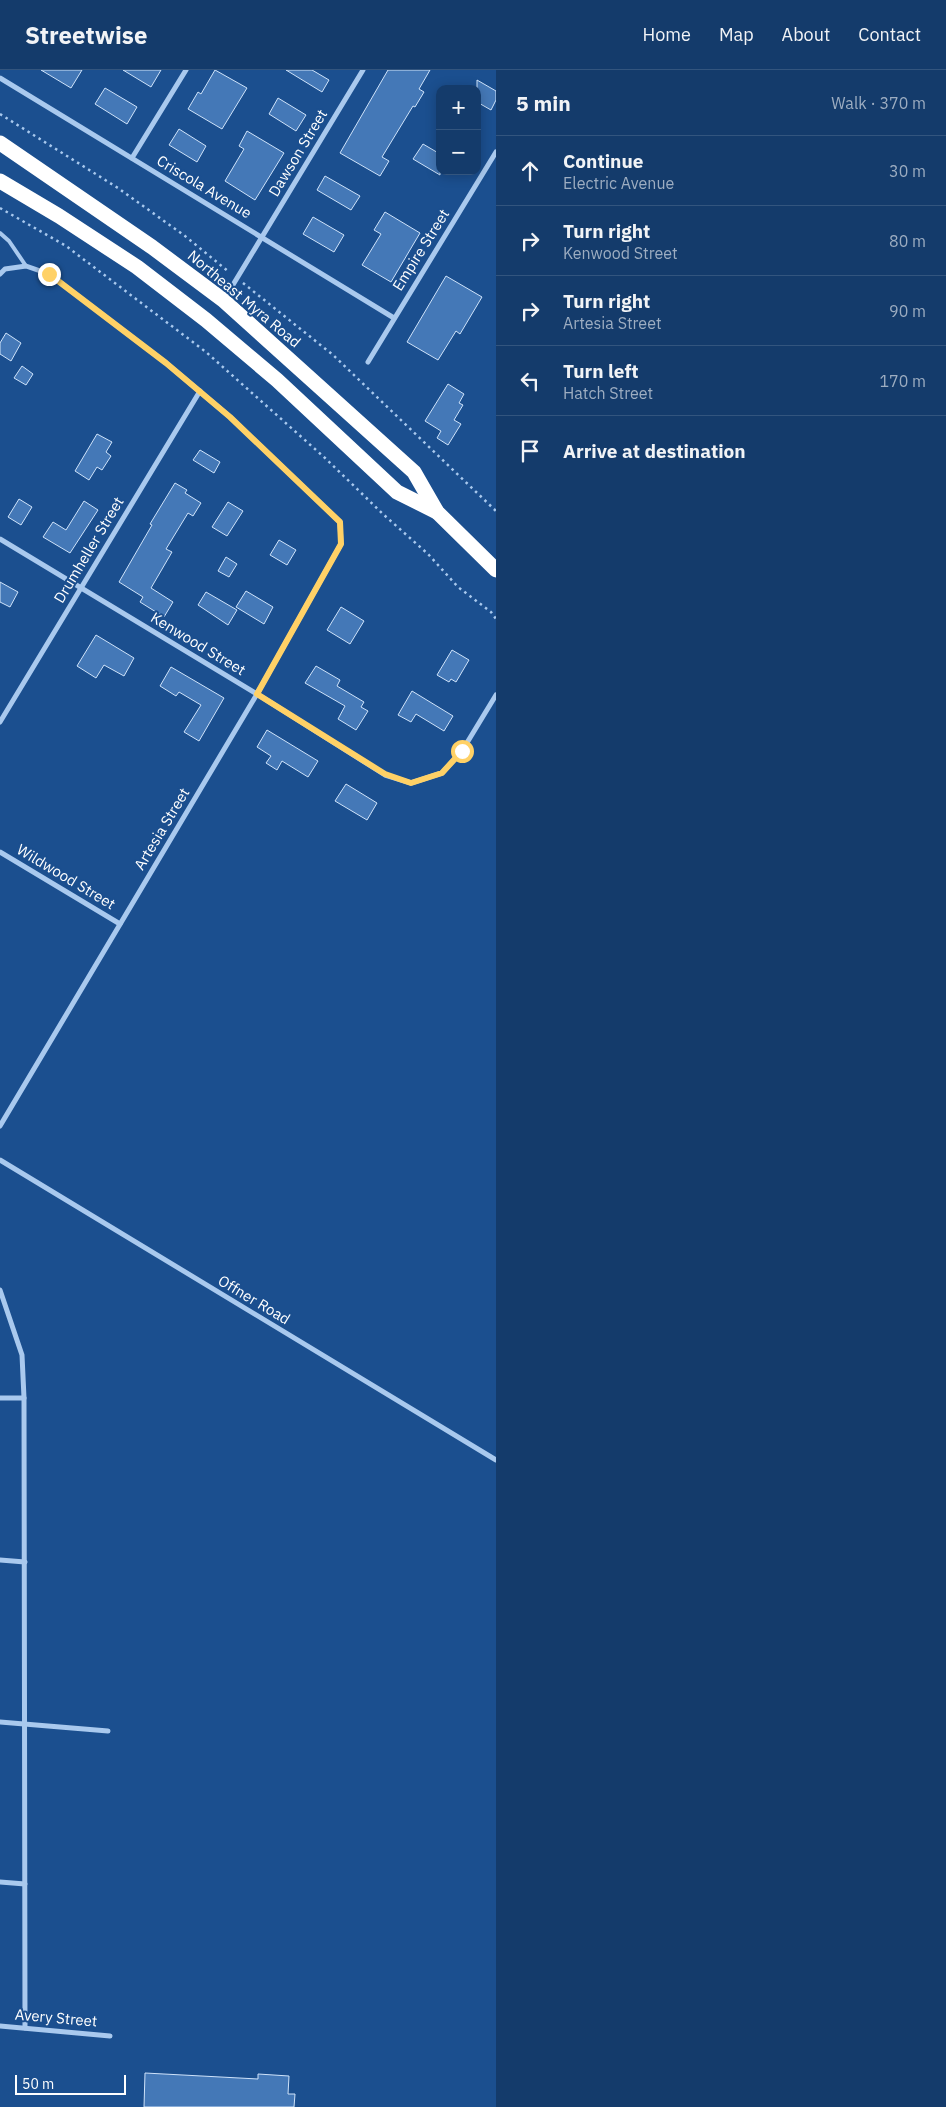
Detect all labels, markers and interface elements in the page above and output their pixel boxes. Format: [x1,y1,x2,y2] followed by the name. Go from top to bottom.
[25,19,147,51] text: Streetwise
[643,23,691,46] text: Home
[719,23,754,46] text: Map
[782,23,830,46] text: About
[858,23,921,46] text: Contact
[436,85,481,175] map controls
[436,85,481,130] button: +
[516,89,571,117] text: 5 min
[831,93,926,113] text: Walk · 370 m
[264,106,331,200] street label: Dawson Street
[436,130,481,175] button: −
[563,149,643,173] text: Continue
[153,151,255,222] street label: Criscola Avenue
[516,157,544,185] icon: ahead
[889,161,926,181] text: 30 m
[563,173,674,193] text: Electric Avenue
[388,205,453,294] street label: Empire Street
[563,219,650,243] text: Turn right
[516,227,544,255] icon: right
[889,231,926,251] text: 80 m
[563,243,678,263] text: Kenwood Street
[184,246,305,351] street label: Northeast Myra Road
[38,263,61,286] route end
[563,289,650,313] text: Turn right
[516,297,544,325] icon: right
[889,301,926,321] text: 90 m
[563,313,662,333] text: Artesia Street
[563,359,639,383] text: Turn left
[516,367,544,395] icon: left
[879,371,926,391] text: 170 m
[563,383,653,403] text: Hatch Street
[516,437,544,465] icon: arrive
[563,439,746,463] text: Arrive at destination
[49,493,128,606] street label: Drumheller Street
[147,608,249,679] street label: Kenwood Street
[451,740,474,763] route start
[130,784,194,873] street label: Artesia Street
[14,840,119,913] street label: Wildwood Street
[215,1271,294,1328] street label: Offner Road
[14,2004,98,2031] street label: Avery Street
[15,2072,126,2095] scale bar
[22,2075,54,2093] text: 50 m

